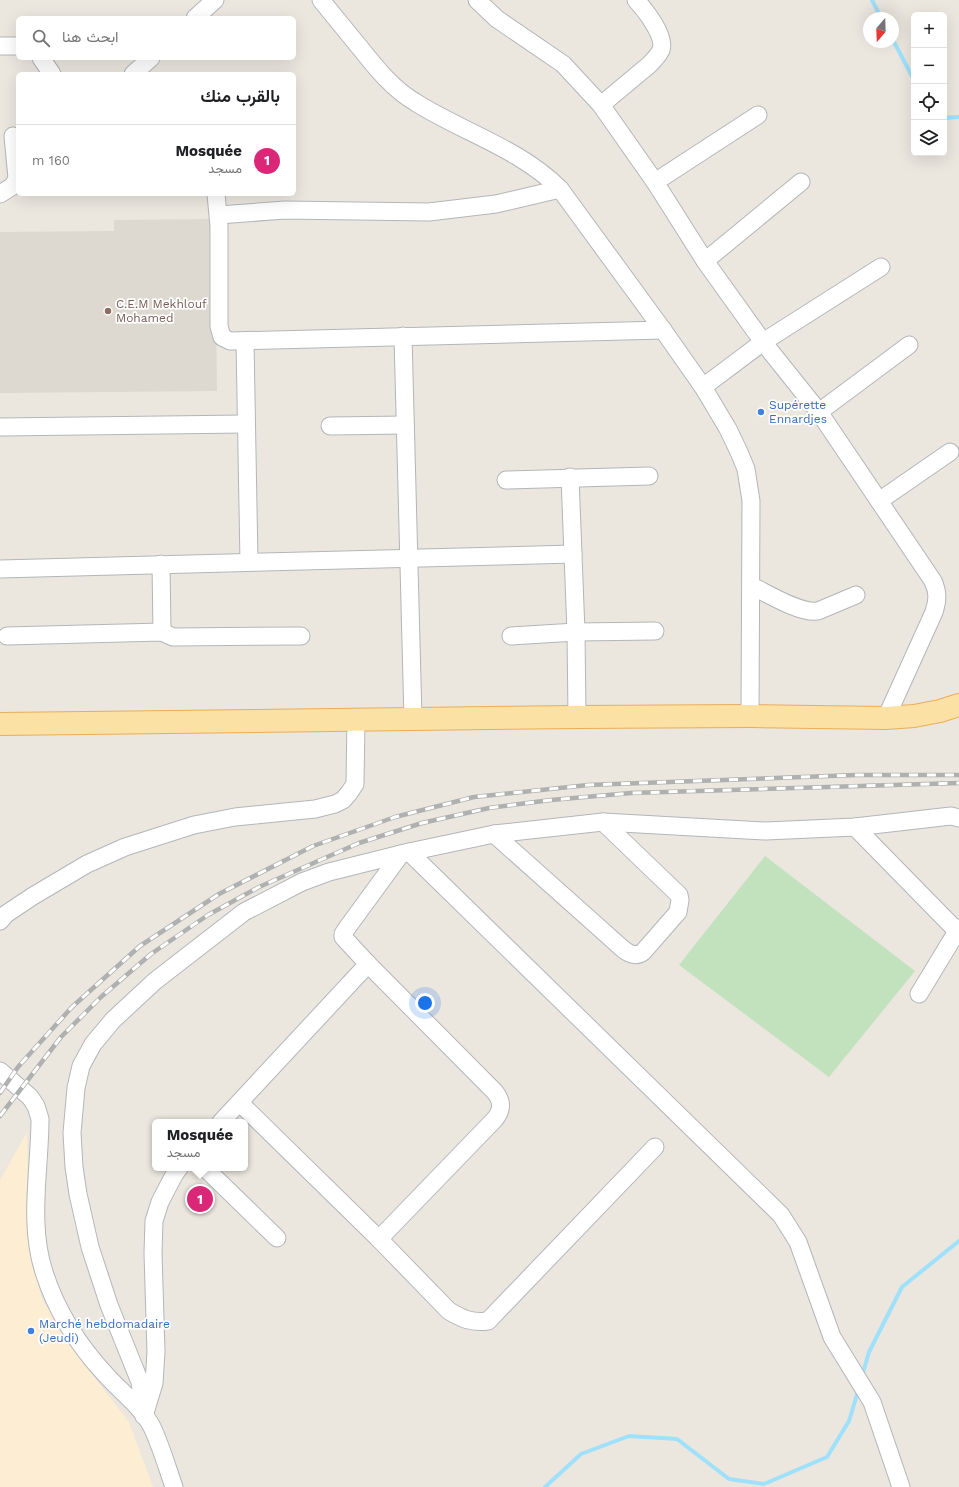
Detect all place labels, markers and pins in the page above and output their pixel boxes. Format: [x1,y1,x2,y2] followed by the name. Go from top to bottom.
[116,297,207,325] place label: C.E.M Mekhlouf Mohamed
[103,306,113,316] marker: C.E.M Mekhlouf Mohamed
[769,398,827,426] place label: Supérette Ennardjes
[756,407,766,417] marker: Supérette Ennardjes
[187,1184,213,1214] pin: 1
[39,1317,170,1345] place label: Marché hebdomadaire (Jeudi)
[26,1326,36,1336] marker: Marché hebdomadaire (Jeudi)

